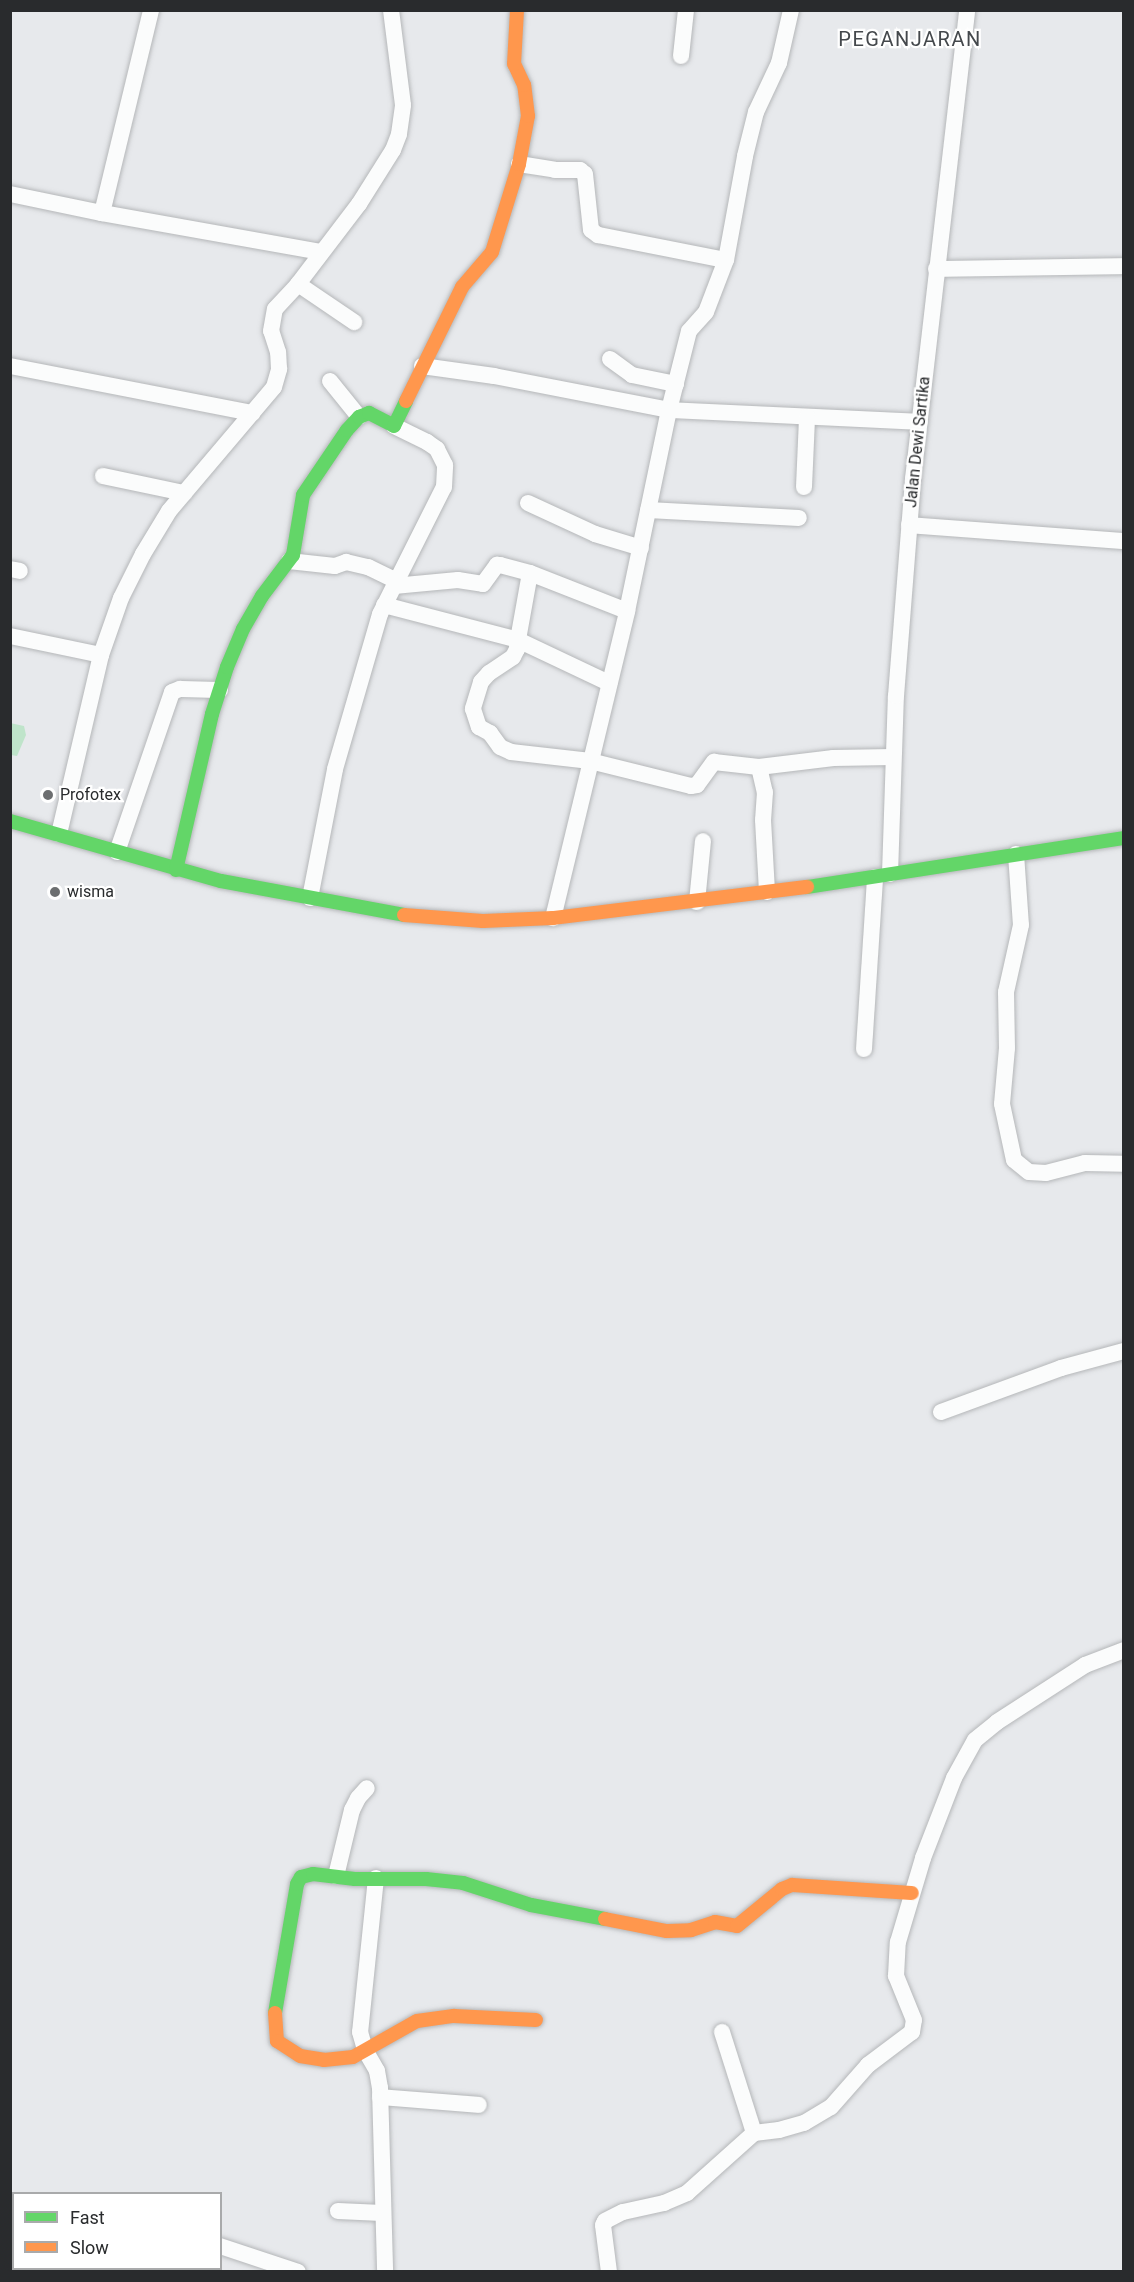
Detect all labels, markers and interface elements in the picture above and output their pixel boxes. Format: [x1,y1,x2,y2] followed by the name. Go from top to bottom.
[838,27,982,51] district label: PEGANJARAN
[902,375,934,509] street label: Jalan Dewi Sartika
[60,785,121,805] place label: Profotex
[41,788,55,802] marker: Profotex
[67,882,114,902] place label: wisma
[48,885,62,899] marker: wisma
[12,2192,222,2270] legend
[70,2207,105,2228] text: Fast
[70,2237,109,2258] text: Slow

